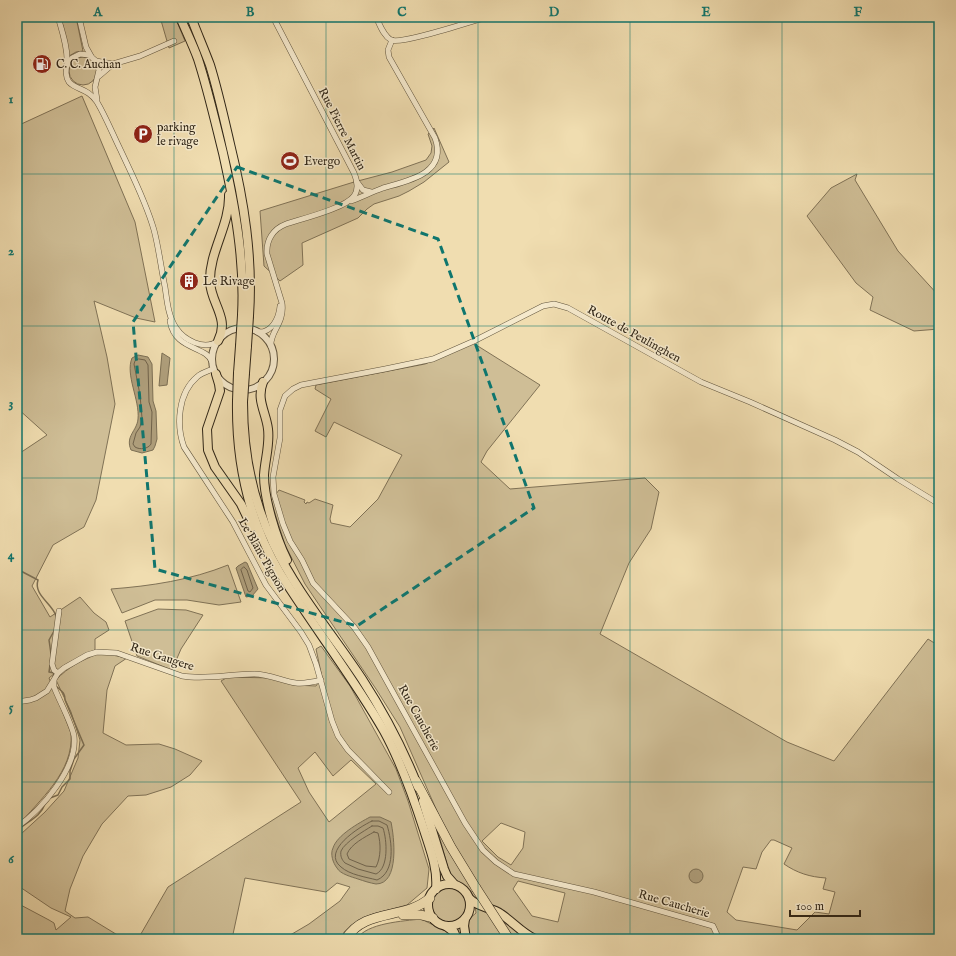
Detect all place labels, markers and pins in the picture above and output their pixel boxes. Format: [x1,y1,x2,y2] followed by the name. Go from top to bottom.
[31,53,53,75] fuel station icon: C. C. Auchan
[56,57,121,72] place label: C. C. Auchan
[157,120,199,149] place label: parking le rivage
[132,123,154,145] parking icon: parking le rivage
[279,150,301,172] sports icon: Evergo
[304,154,341,169] place label: Evergo
[178,270,200,292] building icon: Le Rivage
[203,274,255,289] place label: Le Rivage

